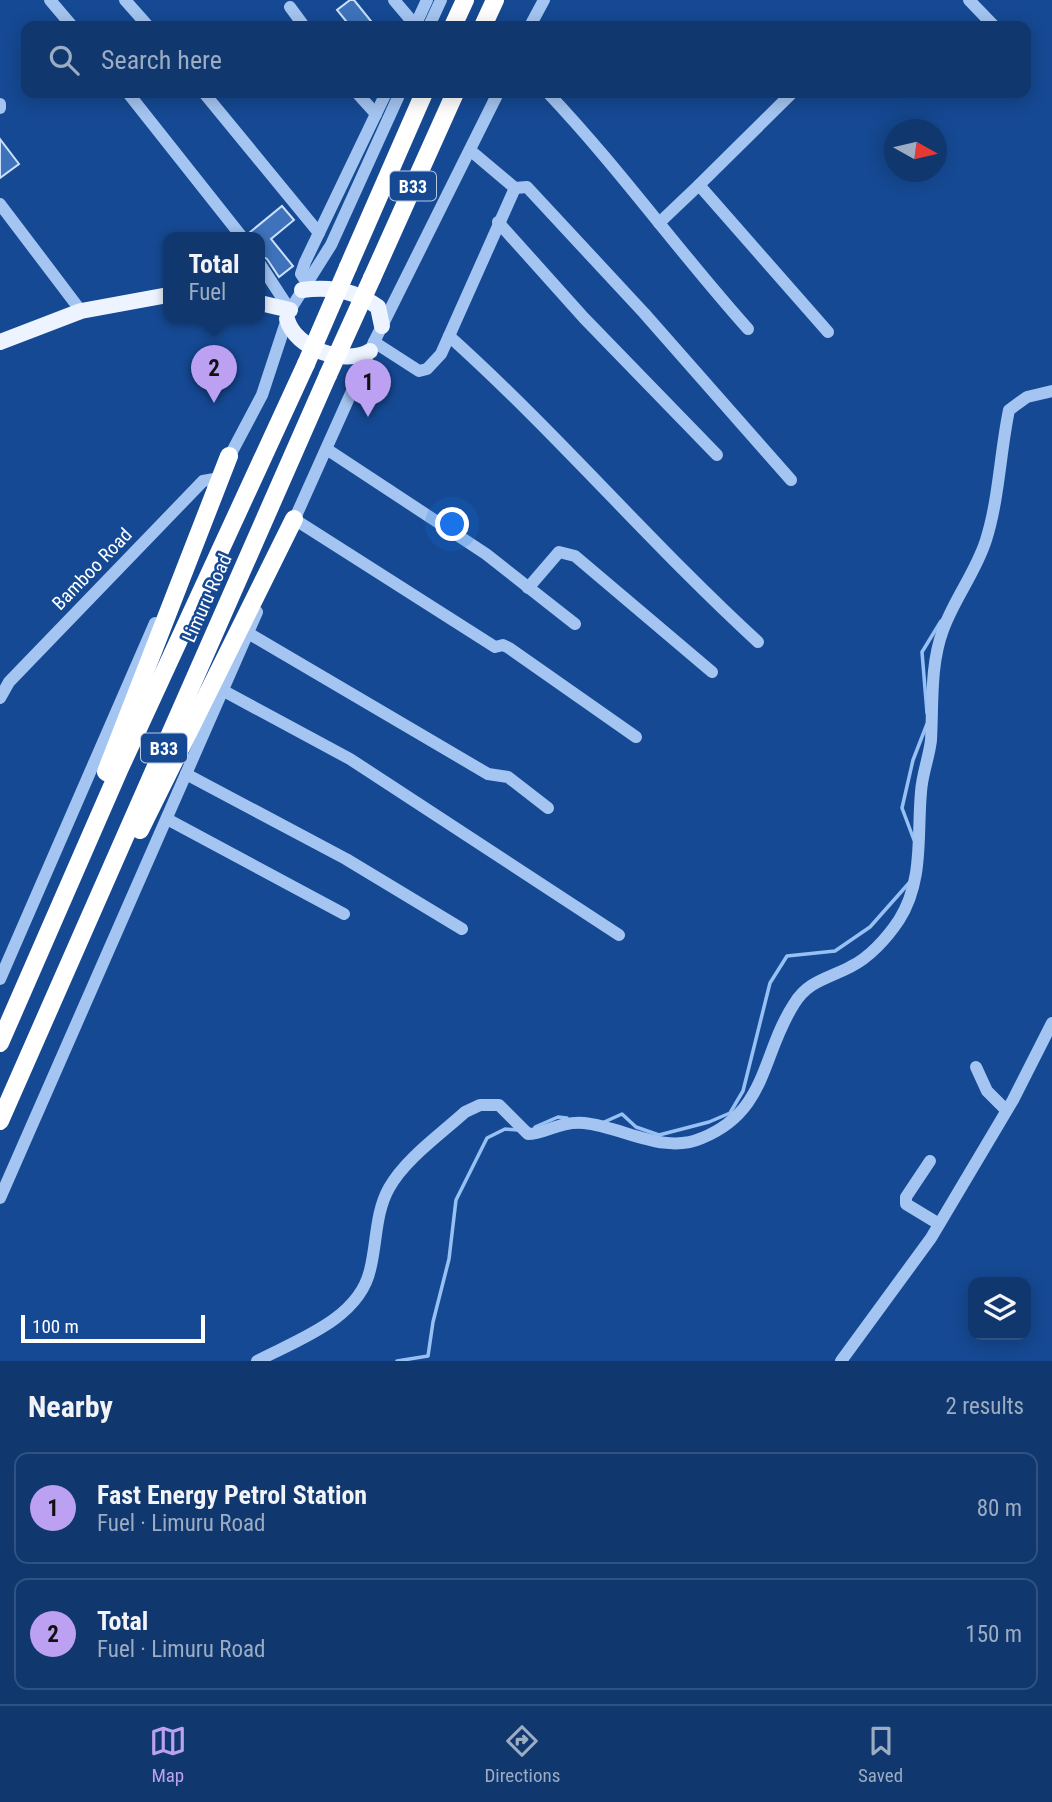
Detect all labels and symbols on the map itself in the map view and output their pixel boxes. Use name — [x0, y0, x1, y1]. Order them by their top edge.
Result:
north arrow — [884, 119, 947, 182]
road number: B33 — [390, 172, 436, 201]
pin: 2 — [191, 345, 237, 403]
pin: 1 — [345, 359, 391, 417]
your location — [435, 507, 469, 541]
street label: Bamboo Road — [47, 523, 137, 615]
street label: Limuru Road — [177, 550, 237, 646]
road number: B33 — [141, 734, 187, 762]
scale bar — [21, 1312, 205, 1344]

